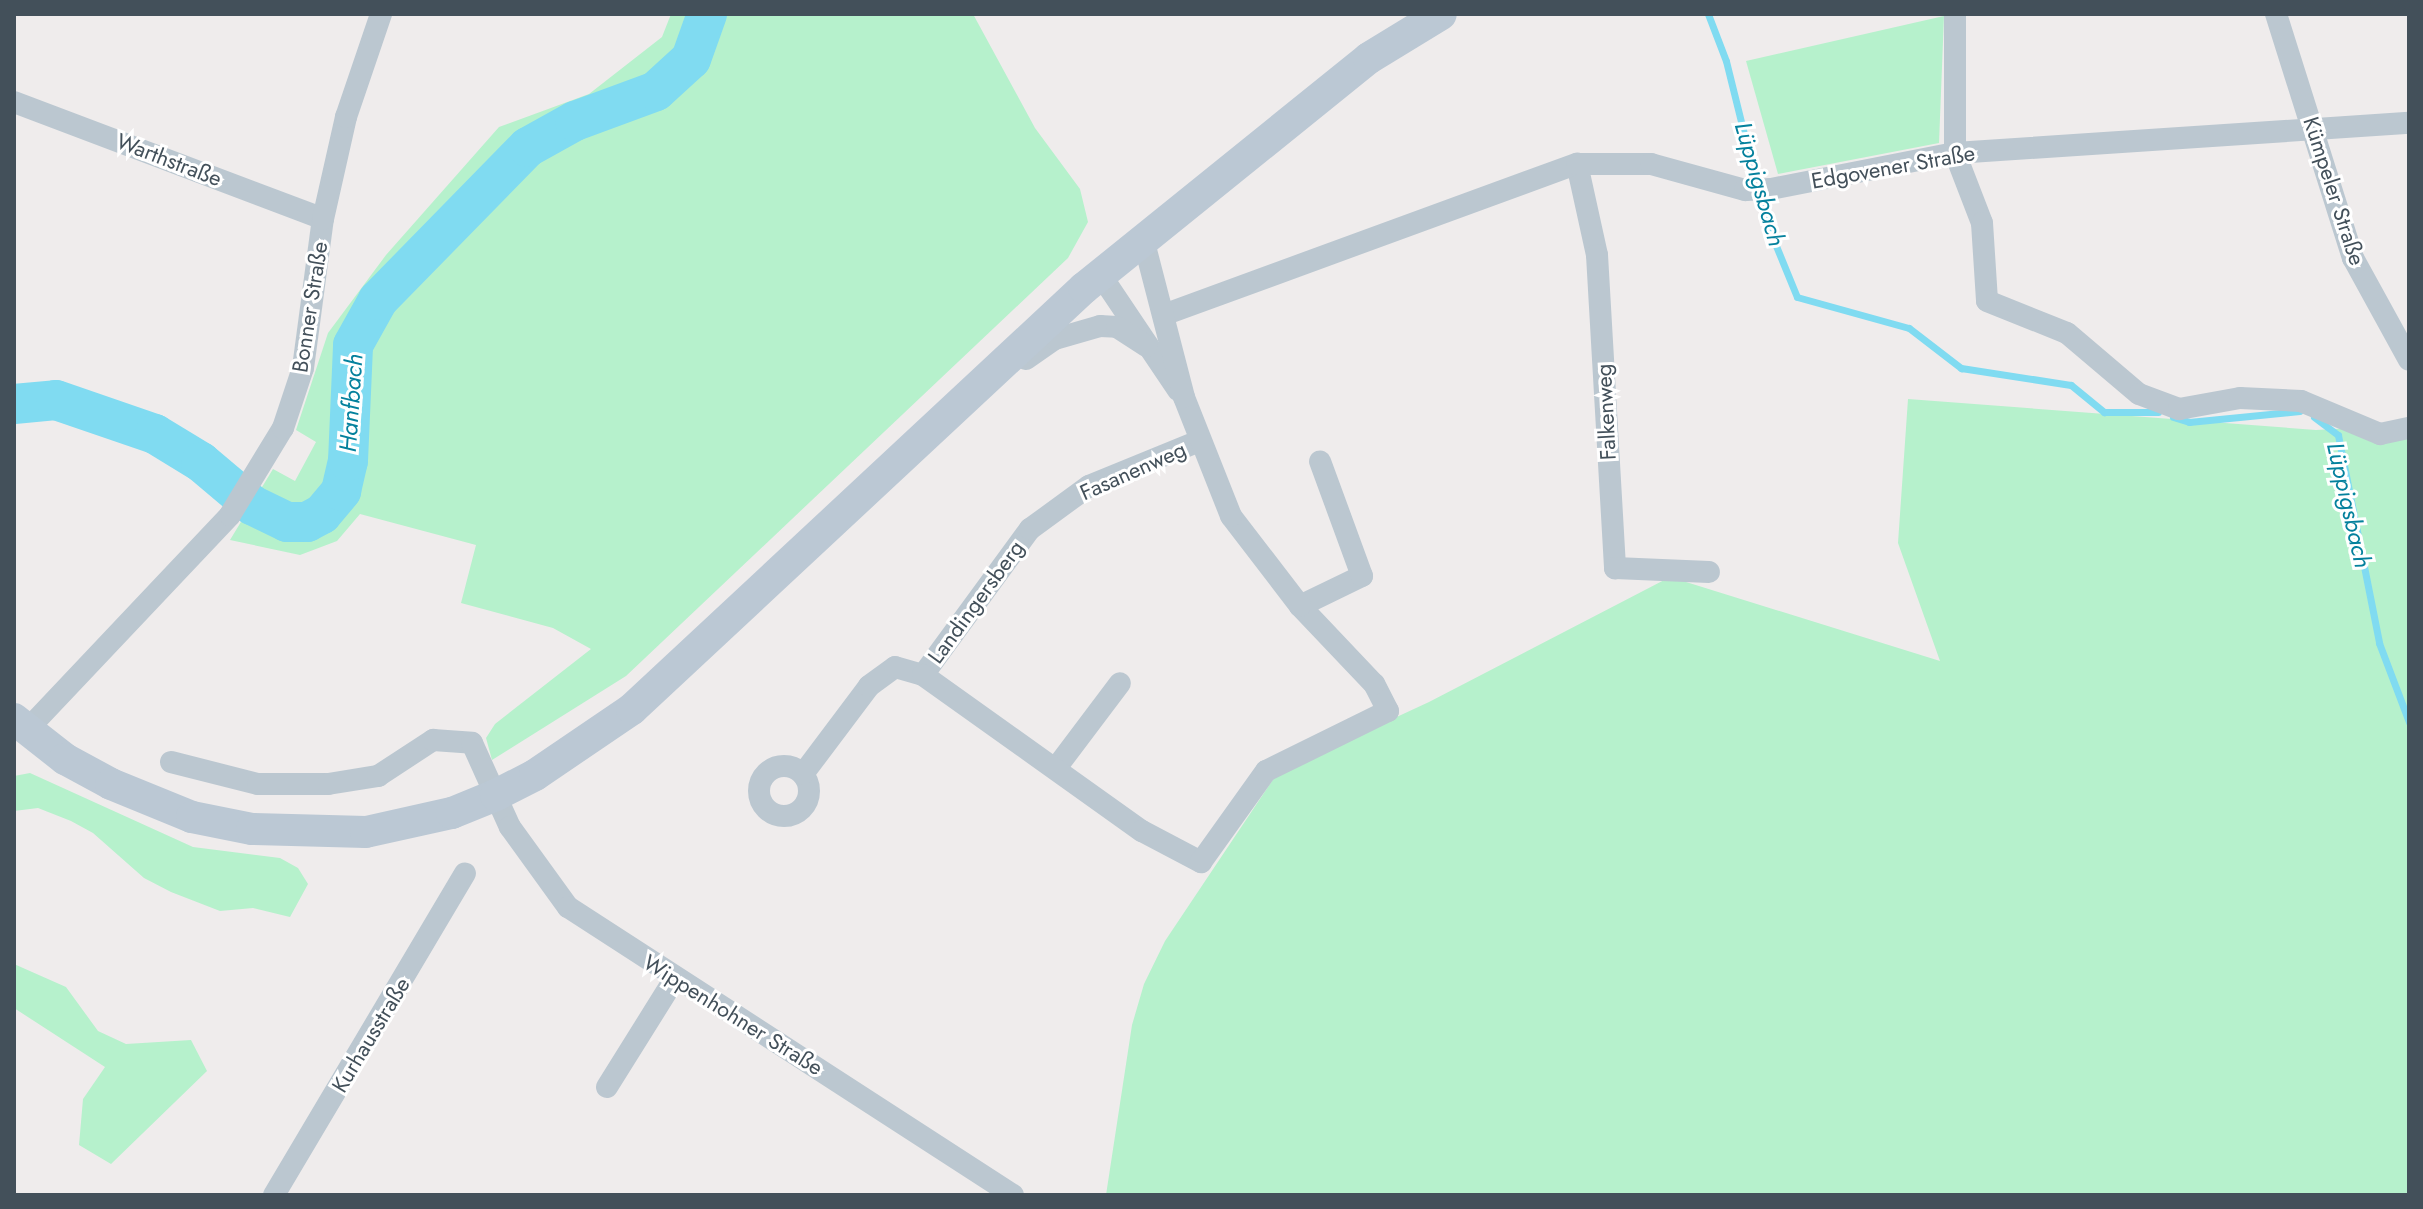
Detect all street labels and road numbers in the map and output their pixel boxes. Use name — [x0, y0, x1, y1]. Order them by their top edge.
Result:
street label: Kümpeler Straße — [2298, 113, 2370, 269]
street label: Warthstraße — [113, 128, 225, 192]
street label: Edgovener Straße — [1809, 140, 1977, 194]
street label: Bonner Straße — [287, 240, 333, 374]
street label: Falkenweg — [1590, 363, 1622, 461]
street label: Fasanenweg — [1076, 436, 1190, 506]
street label: Landingersberg — [922, 535, 1030, 669]
street label: Wippenhohner Straße — [638, 949, 828, 1081]
street label: Kurhausstraße — [326, 973, 416, 1097]

